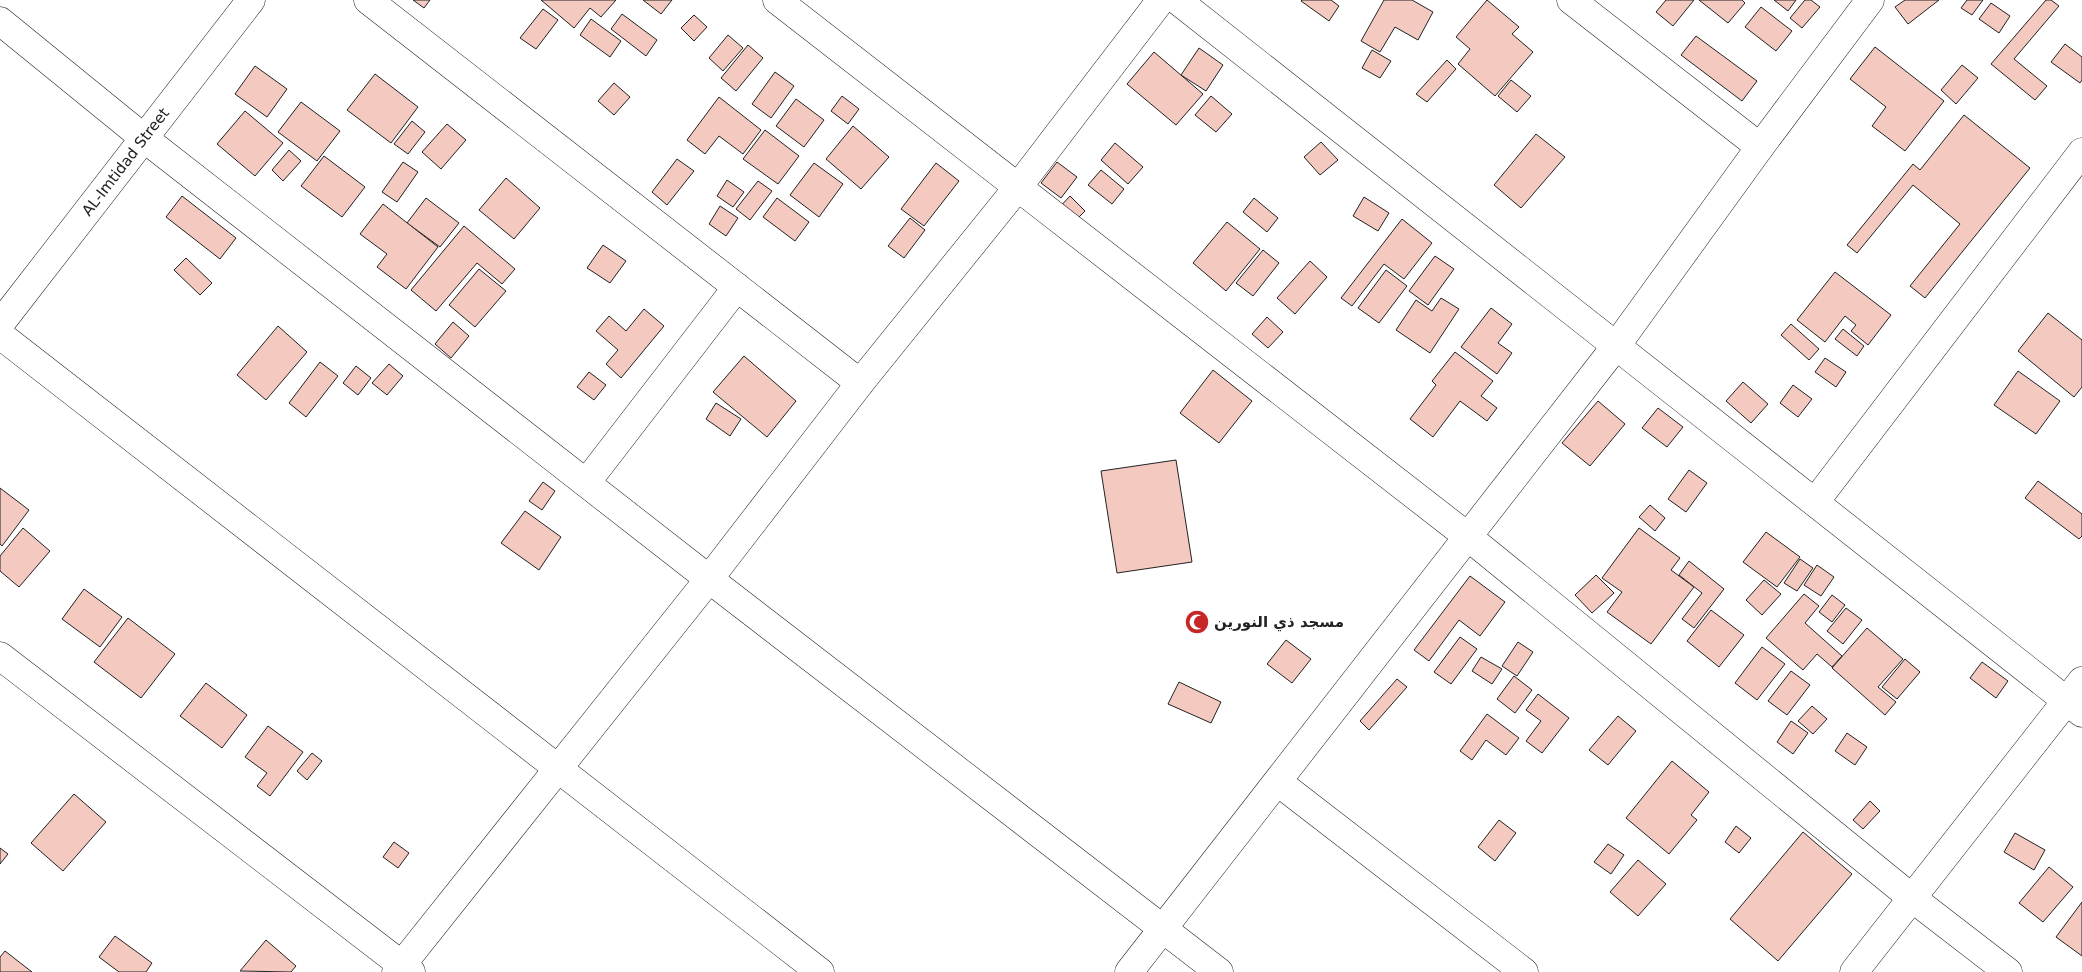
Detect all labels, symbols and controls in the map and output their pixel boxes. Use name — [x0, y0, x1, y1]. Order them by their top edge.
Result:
street label: AL-Imtidad Street — [78, 104, 173, 219]
mosque icon: مسجد ذي النورين — [1184, 609, 1210, 635]
place label: مسجد ذي النورين — [1214, 613, 1344, 632]

